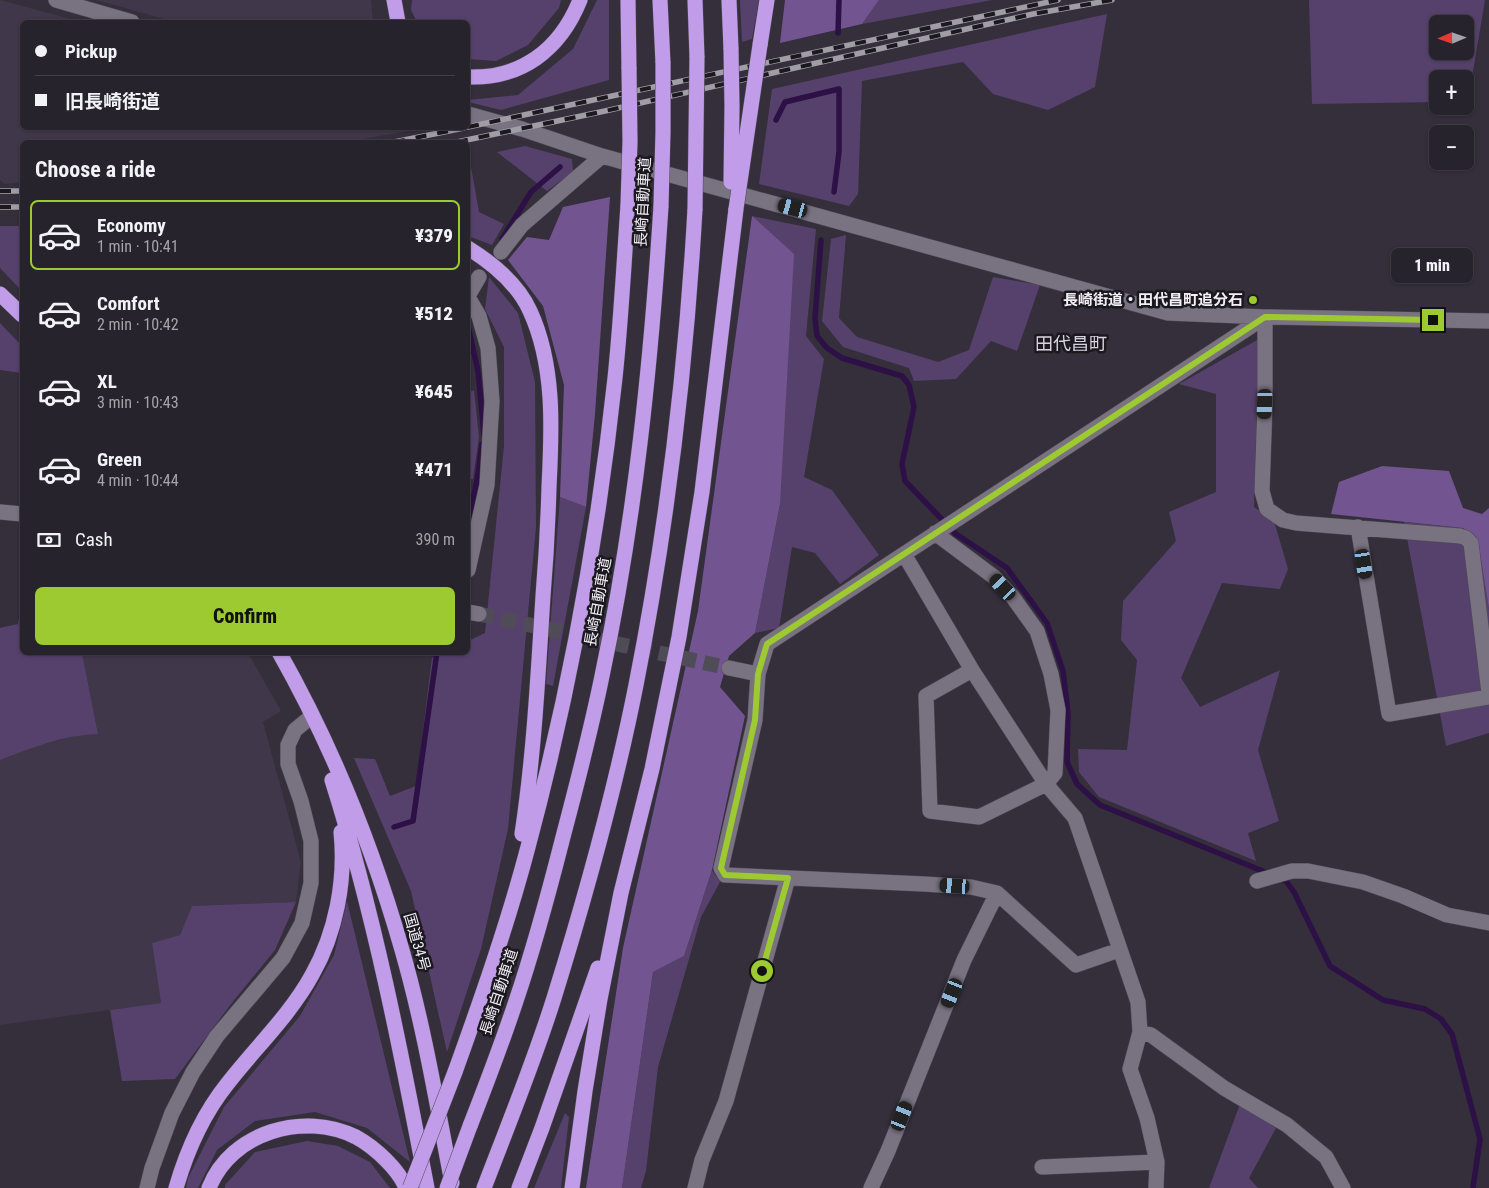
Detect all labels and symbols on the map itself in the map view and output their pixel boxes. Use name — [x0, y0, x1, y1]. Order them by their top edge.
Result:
north arrow — [1429, 15, 1474, 60]
street label: 長崎自動車道 — [632, 157, 654, 247]
car — [776, 197, 809, 219]
callout: 1 min — [1392, 248, 1474, 282]
place label: 長崎街道・田代昌町追分石 — [1063, 291, 1243, 309]
marker: 長崎街道・田代昌町追分石 — [1247, 294, 1259, 306]
route end — [1422, 309, 1444, 331]
district label: 田代昌町 — [1035, 333, 1107, 354]
car — [1256, 389, 1273, 419]
car — [1354, 548, 1373, 580]
street label: 長崎自動車道 — [581, 556, 615, 648]
car — [987, 571, 1018, 603]
car — [939, 877, 970, 895]
street label: 国道34号 — [400, 911, 434, 973]
street label: 長崎自動車道 — [477, 946, 521, 1038]
route start — [751, 960, 773, 982]
car — [939, 976, 964, 1010]
car — [889, 1099, 914, 1133]

